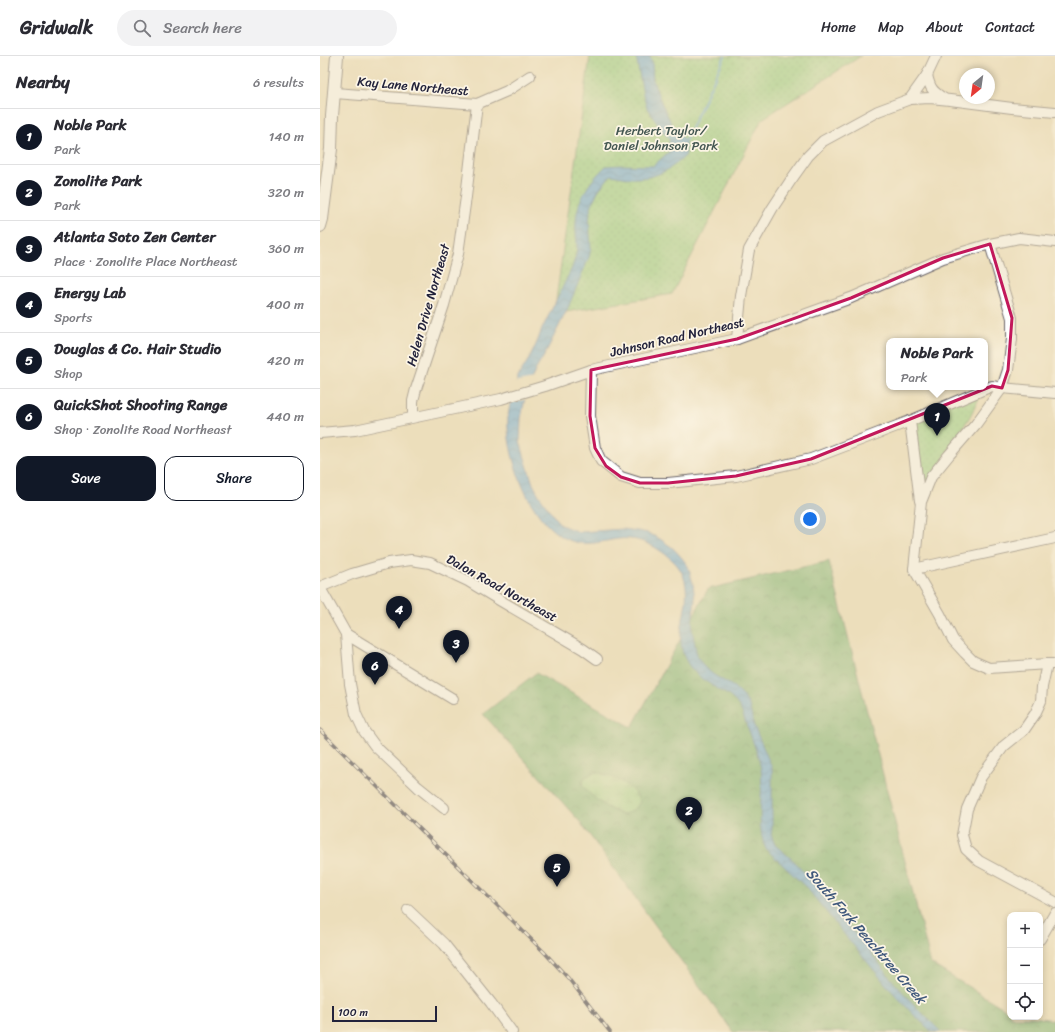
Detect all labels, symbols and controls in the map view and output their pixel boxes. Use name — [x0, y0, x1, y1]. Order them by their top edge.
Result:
search box — [117, 10, 397, 46]
text: Gridwalk — [20, 11, 93, 44]
text: Search here — [163, 15, 242, 41]
text: Home — [821, 15, 856, 40]
text: Map — [878, 15, 904, 40]
text: About — [926, 15, 963, 40]
text: Contact — [985, 15, 1035, 40]
icon: search — [131, 17, 153, 39]
text: Nearby — [16, 67, 70, 97]
north arrow — [959, 68, 995, 104]
street label: Kay Lane Northeast — [356, 70, 470, 102]
text: 6 results — [253, 71, 304, 94]
text: Noble Park — [54, 112, 127, 138]
park label: Herbert Taylor/ Daniel Johnson Park — [604, 119, 718, 157]
text: 1 — [26, 125, 32, 148]
text: 140 m — [269, 125, 304, 148]
text: Park — [54, 138, 81, 161]
text: Zonolite Park — [54, 168, 142, 194]
text: 2 — [25, 181, 33, 204]
text: 320 m — [268, 181, 304, 204]
text: Park — [54, 194, 81, 217]
text: Atlanta Soto Zen Center — [54, 224, 216, 250]
text: 3 — [25, 237, 33, 260]
text: 360 m — [268, 237, 304, 260]
street label: Helen Drive Northeast — [399, 240, 457, 369]
text: Place · Zonolite Place Northeast — [54, 250, 237, 273]
text: Energy Lab — [54, 280, 126, 306]
text: 4 — [25, 293, 33, 316]
text: 400 m — [266, 293, 304, 316]
text: Sports — [54, 306, 92, 329]
street label: Johnson Road Northeast — [607, 310, 747, 364]
text: Douglas & Co. Hair Studio — [54, 336, 221, 362]
popup — [886, 338, 988, 390]
text: Noble Park — [901, 340, 973, 366]
text: 5 — [25, 349, 33, 372]
text: 420 m — [267, 349, 304, 372]
text: Shop — [54, 362, 82, 385]
text: Park — [901, 366, 927, 389]
text: QuickShot Shooting Range — [54, 392, 227, 418]
pin: 1 — [924, 403, 950, 436]
text: 6 — [25, 405, 33, 428]
text: 440 m — [266, 405, 304, 428]
text: Shop · Zonolite Road Northeast — [54, 418, 231, 441]
button: Save — [16, 456, 156, 501]
button: Share — [164, 456, 304, 501]
your location — [800, 509, 820, 529]
street label: Dalon Road Northeast — [442, 548, 562, 628]
pin: 4 — [386, 596, 412, 629]
pin: 3 — [443, 630, 469, 663]
pin: 6 — [362, 652, 388, 685]
pin: 2 — [676, 797, 702, 830]
pin: 5 — [544, 854, 570, 887]
water label: South Fork Peachtree Creek — [800, 862, 933, 1011]
map controls — [1007, 912, 1043, 1020]
button: + — [1007, 912, 1043, 948]
button: − — [1007, 948, 1043, 984]
button: locate — [1007, 984, 1043, 1020]
text: 100 m — [338, 1003, 368, 1022]
scale bar — [332, 1004, 437, 1023]

